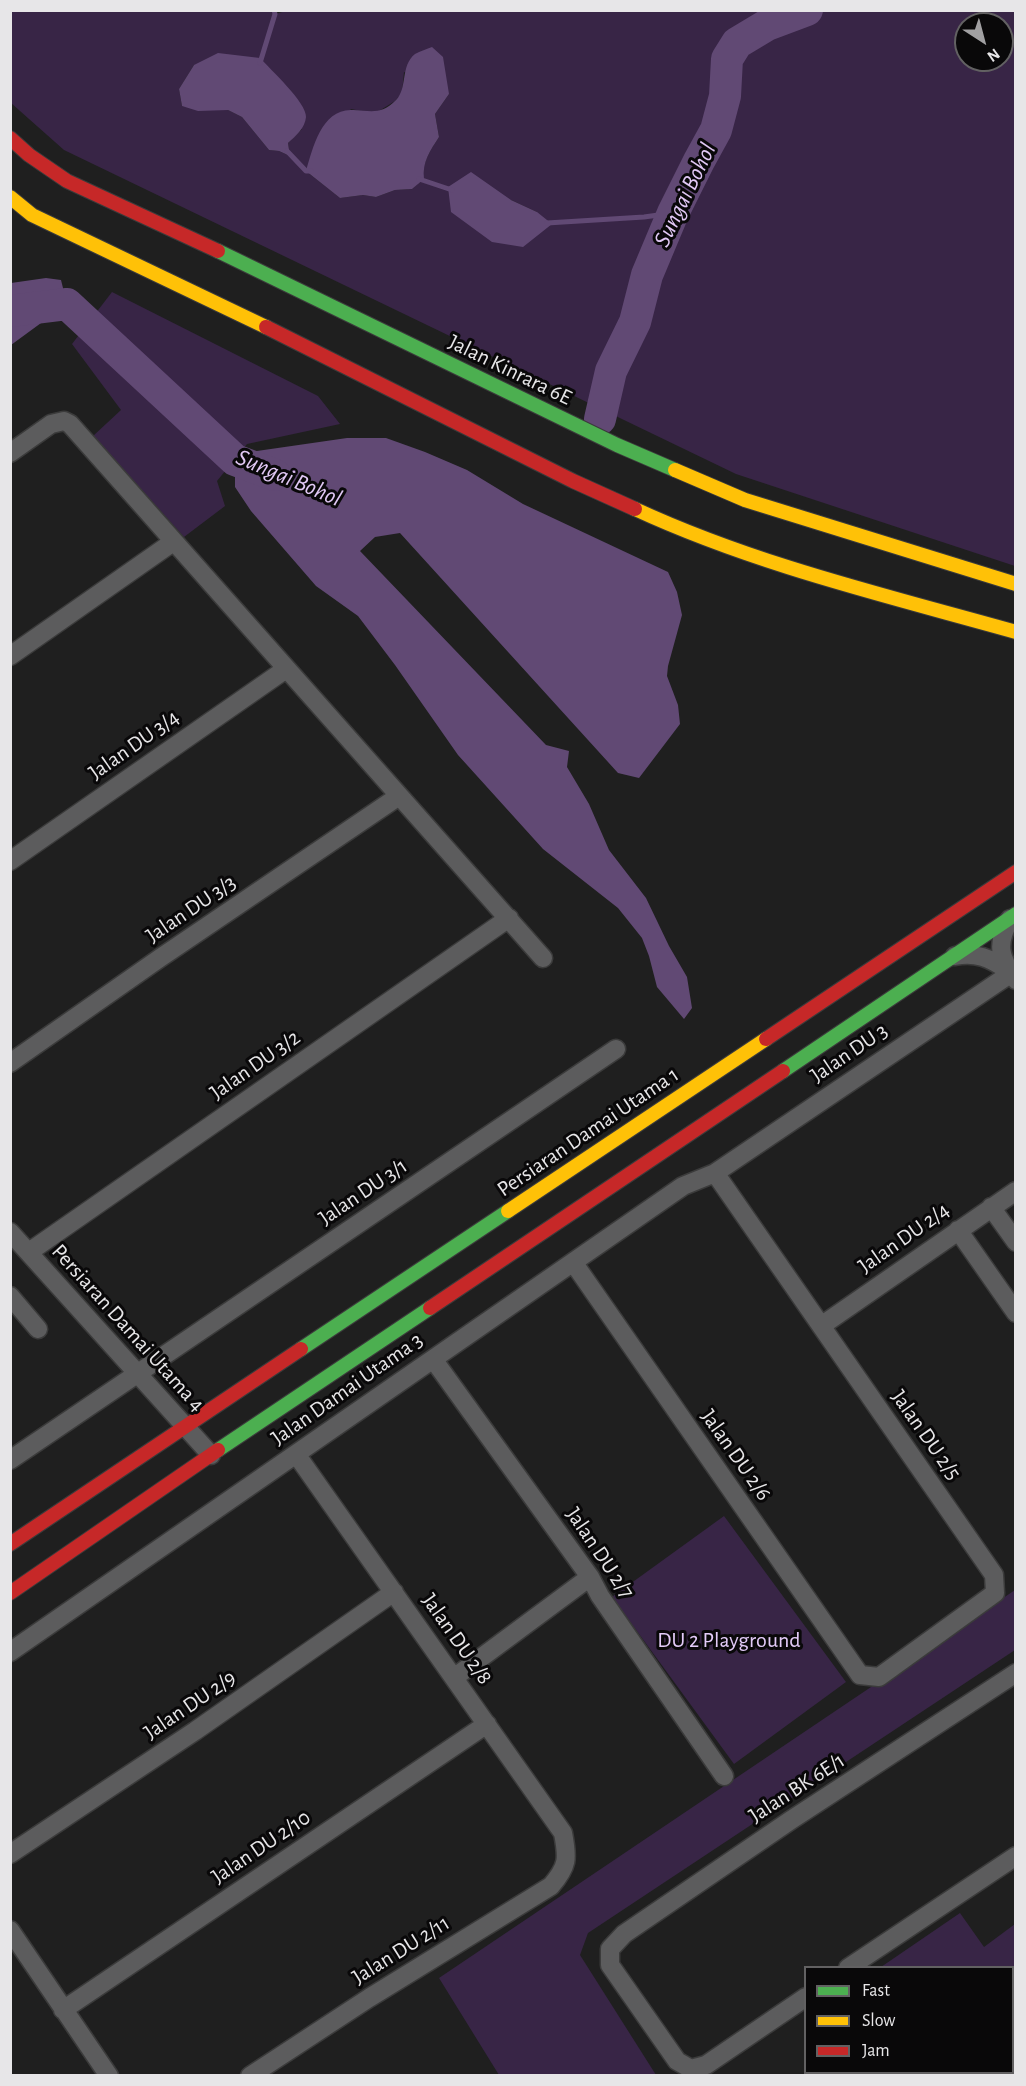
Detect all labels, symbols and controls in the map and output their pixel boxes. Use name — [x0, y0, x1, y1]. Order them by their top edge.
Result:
north arrow — [954, 12, 1014, 72]
text: N — [984, 45, 1003, 65]
water label: Sungai Bohol — [647, 138, 723, 252]
street label: Jalan Kinrara 6E — [444, 329, 576, 411]
water label: Sungai Bohol — [232, 443, 346, 513]
street label: Jalan DU 3/4 — [84, 704, 184, 786]
street label: Jalan DU 3/3 — [141, 869, 241, 949]
street label: Jalan DU 3 — [805, 1018, 893, 1088]
street label: Jalan DU 3/2 — [205, 1024, 305, 1106]
street label: Persiaran Damai Utama 1 — [492, 1061, 684, 1203]
street label: Jalan DU 3/1 — [314, 1153, 412, 1231]
street label: Jalan DU 2/4 — [853, 1197, 955, 1279]
street label: Persiaran Damai Utama 4 — [46, 1239, 210, 1417]
street label: Jalan Damai Utama 3 — [266, 1327, 428, 1451]
street label: Jalan DU 2/5 — [885, 1385, 967, 1485]
street label: Jalan DU 2/6 — [695, 1404, 777, 1506]
street label: Jalan DU 2/7 — [560, 1503, 640, 1603]
street label: Jalan DU 2/8 — [416, 1588, 498, 1690]
park label: DU 2 Playground — [657, 1627, 801, 1653]
street label: Jalan DU 2/9 — [139, 1665, 241, 1745]
street label: Jalan BK 6E/1 — [744, 1747, 850, 1829]
street label: Jalan DU 2/10 — [206, 1804, 316, 1890]
street label: Jalan DU 2/11 — [347, 1910, 455, 1990]
legend — [804, 1966, 1014, 2074]
text: Fast — [862, 1982, 890, 2000]
text: Slow — [862, 2012, 895, 2030]
text: Jam — [862, 2042, 890, 2060]

